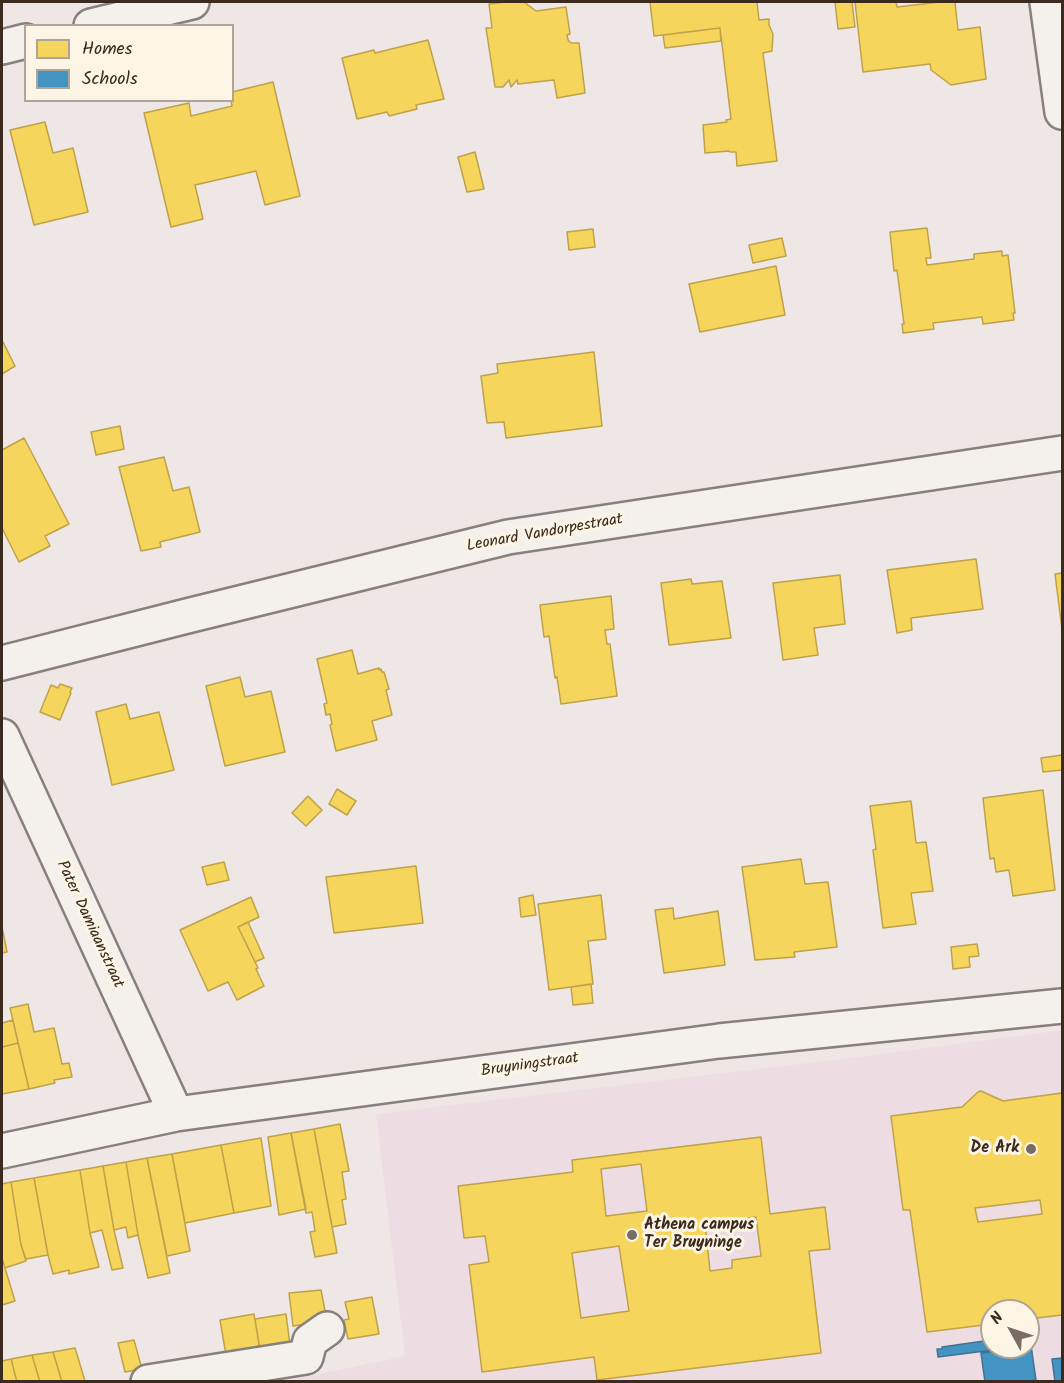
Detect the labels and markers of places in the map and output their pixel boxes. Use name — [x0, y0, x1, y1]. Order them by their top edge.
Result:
place label: De Ark — [971, 1139, 1019, 1159]
marker: De Ark — [1024, 1142, 1038, 1156]
place label: Athena campus Ter Bruyninge — [644, 1216, 754, 1254]
marker: Athena campus Ter Bruyninge — [625, 1228, 639, 1242]

